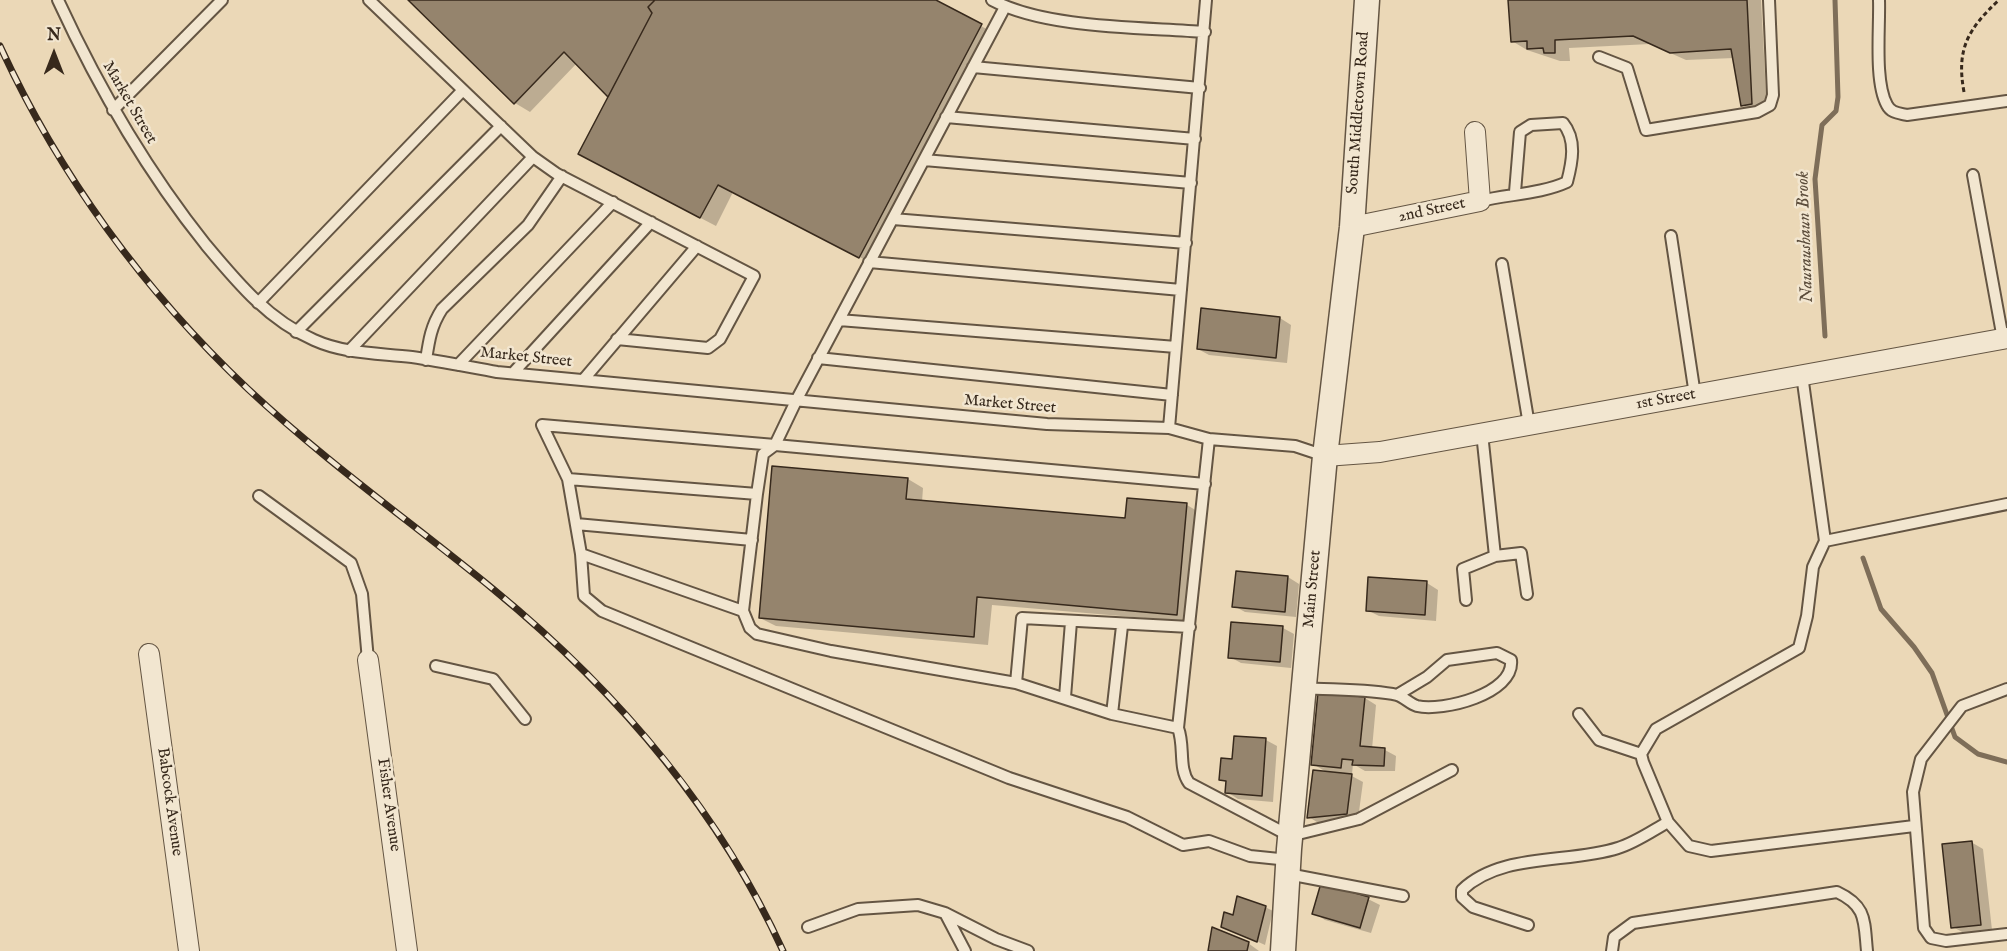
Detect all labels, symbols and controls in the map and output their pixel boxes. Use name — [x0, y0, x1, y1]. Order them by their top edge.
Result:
north arrow — [24, 24, 84, 84]
text: N — [47, 26, 61, 46]
street label: South Middletown Road — [1344, 31, 1374, 195]
street label: Market Street — [98, 58, 160, 148]
water label: Nauraushaun Brook — [1793, 171, 1819, 303]
street label: 2nd Street — [1397, 195, 1467, 227]
street label: Market Street — [479, 344, 573, 372]
street label: 1st Street — [1635, 385, 1697, 415]
street label: Market Street — [963, 391, 1057, 419]
street label: Main Street — [1300, 549, 1326, 629]
street label: Babcock Avenue — [152, 747, 186, 857]
street label: Fisher Avenue — [372, 757, 404, 853]

